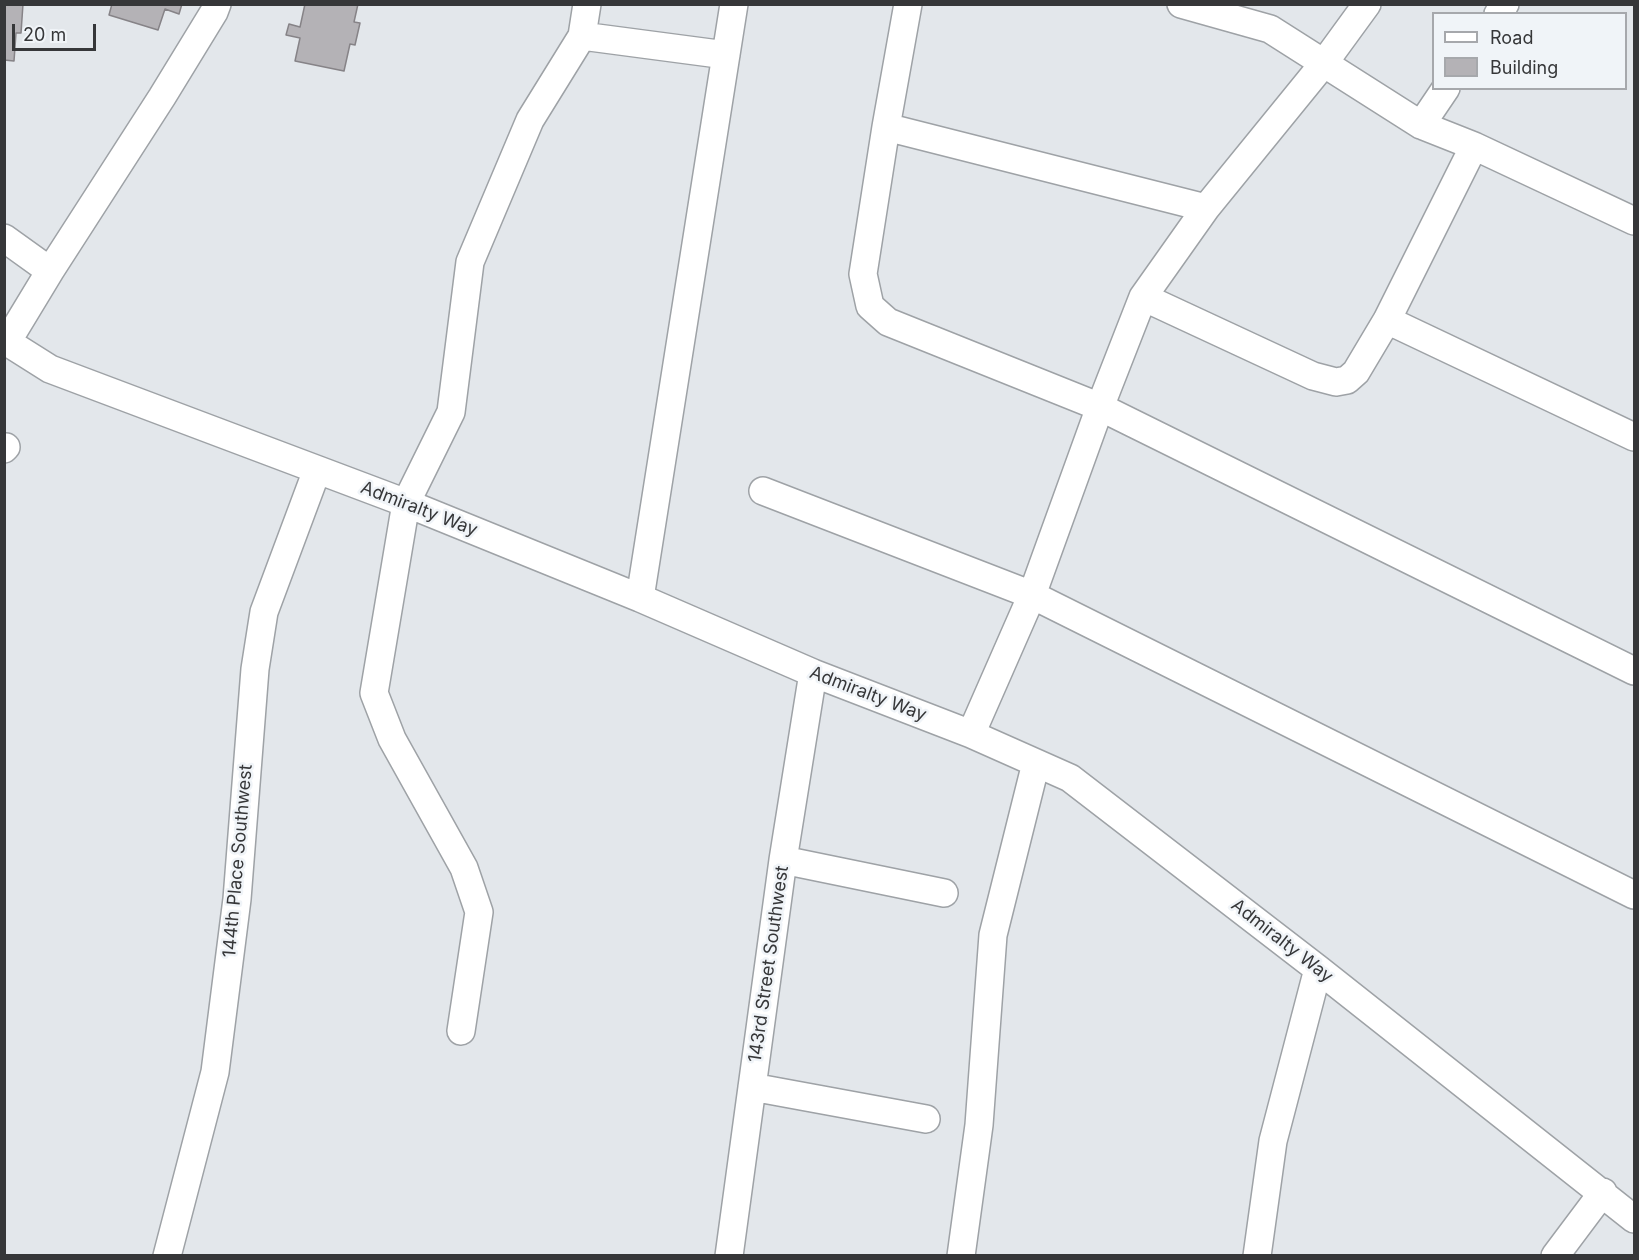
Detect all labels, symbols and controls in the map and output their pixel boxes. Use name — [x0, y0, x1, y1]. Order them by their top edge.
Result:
scale bar — [15, 12, 99, 50]
legend — [1432, 12, 1627, 90]
text: 20 m — [23, 24, 66, 45]
text: Road — [1490, 27, 1533, 48]
text: Building — [1490, 57, 1558, 78]
street label: Admiralty Way — [358, 477, 480, 541]
street label: Admiralty Way — [807, 662, 929, 726]
street label: 144th Place Southwest — [219, 764, 257, 958]
street label: 143rd Street Southwest — [745, 864, 793, 1064]
street label: Admiralty Way — [1227, 895, 1337, 987]

